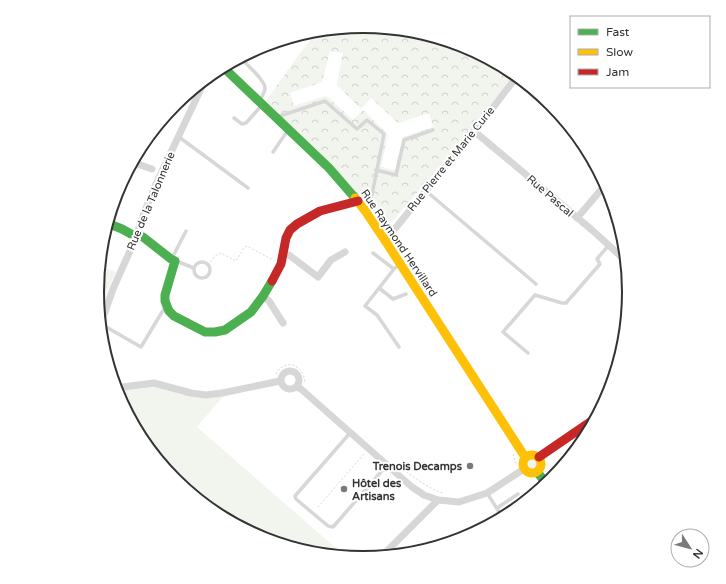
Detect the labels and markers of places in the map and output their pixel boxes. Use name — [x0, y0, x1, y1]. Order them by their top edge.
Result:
place label: Trenois Decamps — [372, 460, 463, 474]
marker: Trenois Decamps — [465, 461, 475, 471]
place label: Hôtel des Artisans — [352, 477, 402, 503]
marker: Hôtel des Artisans — [339, 484, 349, 494]

